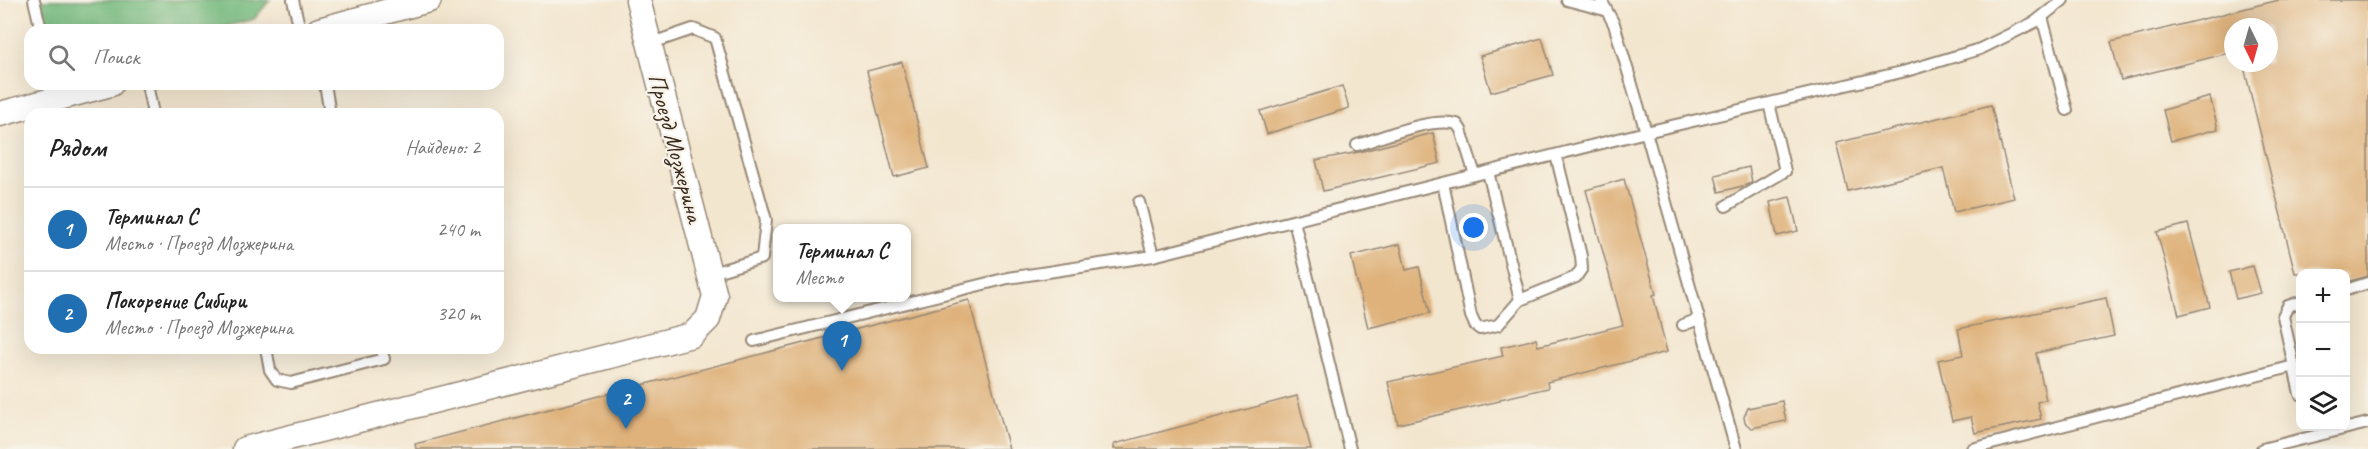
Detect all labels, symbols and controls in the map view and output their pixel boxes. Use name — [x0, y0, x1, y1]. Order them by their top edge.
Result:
north arrow — [2224, 18, 2278, 72]
search box — [24, 24, 504, 90]
icon: search — [45, 41, 78, 74]
text: Поиск — [93, 43, 139, 71]
street label: Проезд Мозжерина — [641, 70, 711, 228]
text: Рядом — [48, 131, 106, 164]
text: Найдено: 2 — [405, 135, 480, 160]
text: Терминал С — [105, 203, 198, 231]
your location — [1459, 213, 1488, 242]
text: 1 — [63, 217, 72, 242]
text: 240 m — [437, 217, 480, 242]
popup — [773, 224, 911, 302]
text: Место · Проезд Мозжерина — [105, 231, 293, 256]
text: Терминал С — [796, 237, 888, 265]
text: Место — [796, 265, 843, 290]
map controls — [2296, 269, 2350, 431]
button: + — [2296, 269, 2350, 323]
text: Покорение Сибири — [105, 287, 247, 315]
text: 2 — [63, 301, 72, 326]
text: 320 m — [437, 301, 480, 326]
text: Место · Проезд Мозжерина — [105, 315, 293, 340]
pin: 1 — [822, 322, 862, 371]
button: − — [2296, 323, 2350, 377]
button: layers — [2296, 377, 2350, 431]
pin: 2 — [606, 380, 646, 429]

